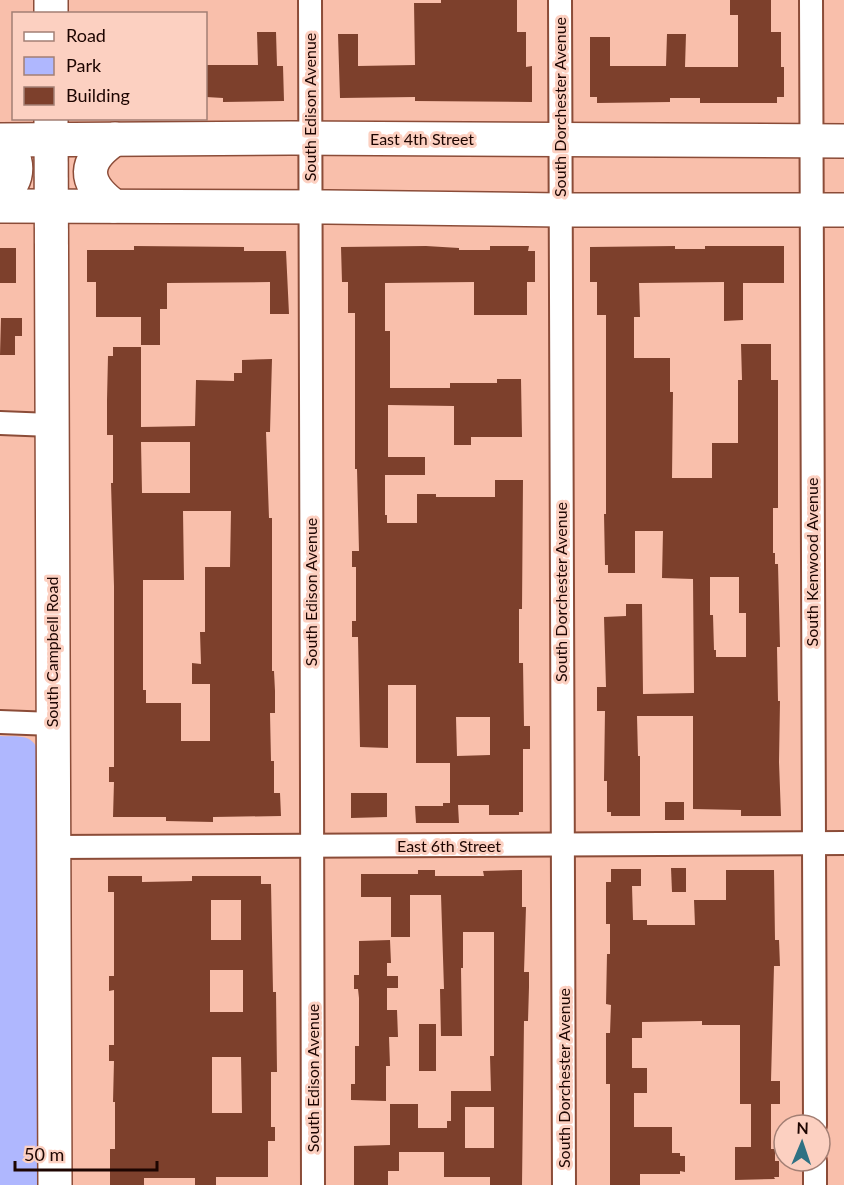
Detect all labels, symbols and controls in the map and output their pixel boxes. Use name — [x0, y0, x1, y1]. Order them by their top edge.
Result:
legend — [12, 12, 207, 120]
street label: South Dorchester Avenue — [550, 17, 569, 197]
text: Road — [66, 24, 106, 46]
street label: South Edison Avenue — [300, 33, 319, 181]
text: Park — [66, 54, 102, 76]
text: Building — [66, 84, 130, 106]
street label: East 4th Street — [370, 129, 474, 148]
street label: South Kenwood Avenue — [802, 478, 821, 646]
street label: South Dorchester Avenue — [551, 502, 570, 682]
street label: South Edison Avenue — [301, 518, 320, 666]
street label: South Campbell Road — [42, 577, 61, 727]
street label: East 6th Street — [397, 836, 501, 855]
street label: South Dorchester Avenue — [554, 988, 573, 1168]
street label: South Edison Avenue — [303, 1004, 322, 1152]
north arrow — [772, 1113, 832, 1173]
text: N — [796, 1118, 809, 1137]
scale bar — [15, 1134, 158, 1172]
text: 50 m — [24, 1143, 64, 1165]

